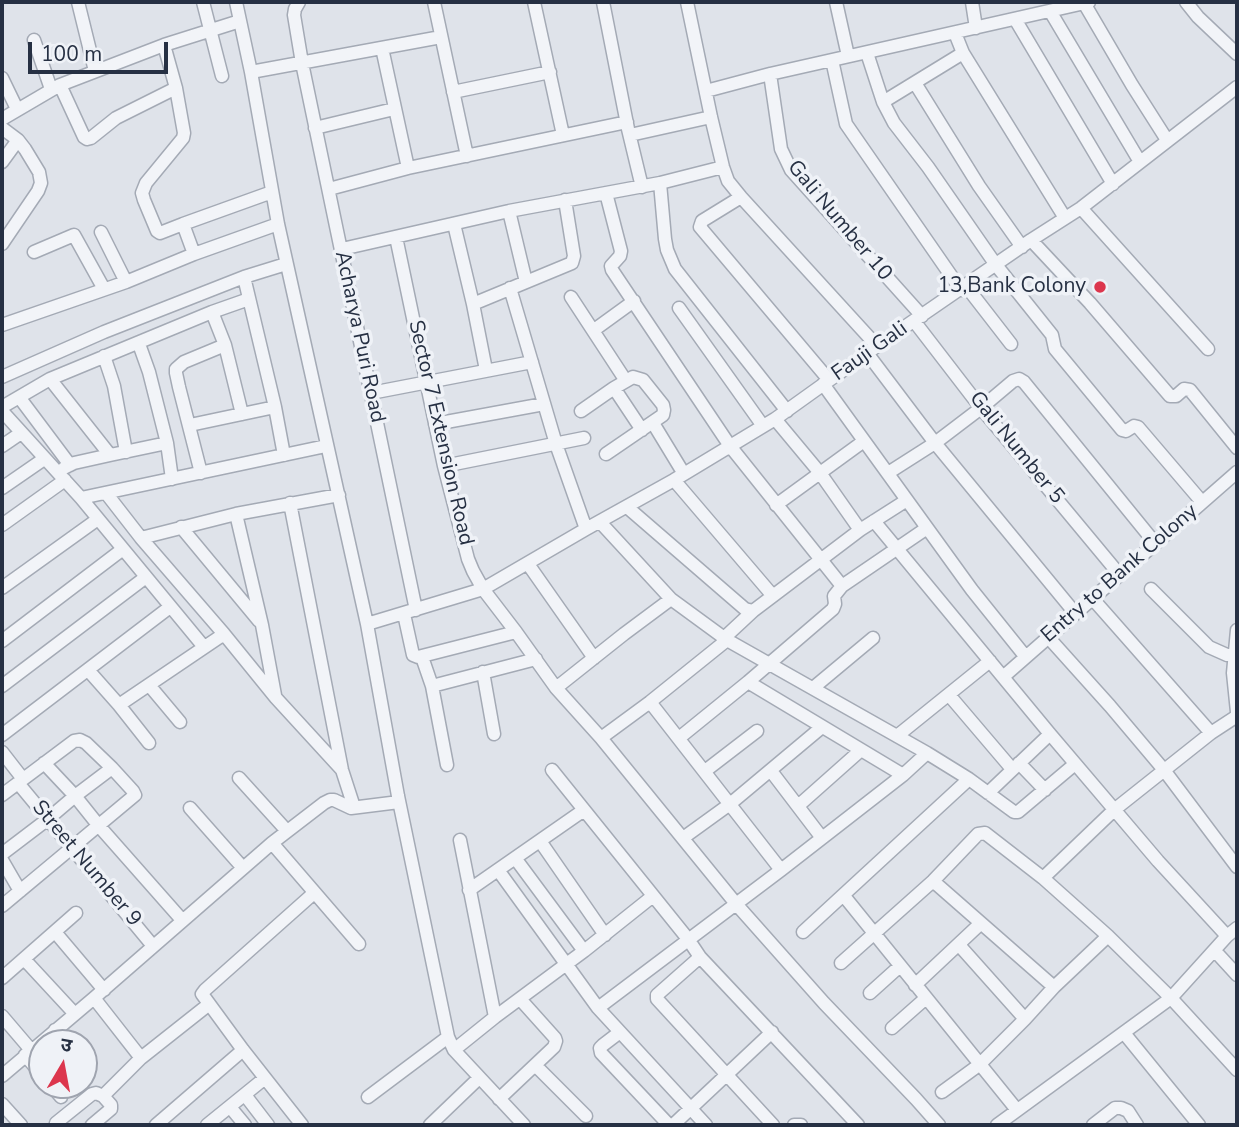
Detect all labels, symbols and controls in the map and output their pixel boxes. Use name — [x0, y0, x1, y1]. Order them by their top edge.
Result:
scale bar — [32, 28, 172, 72]
text: 100 m — [41, 40, 102, 68]
street label: Gali Number 10 — [781, 156, 897, 286]
street label: Acharya Puri Road — [329, 249, 389, 425]
place label: 13,Bank Colony — [937, 274, 1086, 300]
marker: 13,Bank Colony — [1092, 279, 1108, 295]
street label: Fauji Gali — [827, 317, 913, 387]
street label: Sector 7 Extension Road — [402, 318, 478, 548]
street label: Gali Number 5 — [963, 387, 1069, 509]
street label: Entry to Bank Colony — [1037, 499, 1203, 649]
street label: Street Number 9 — [26, 796, 146, 932]
north arrow — [28, 1029, 98, 1099]
text: उ — [59, 1032, 74, 1059]

